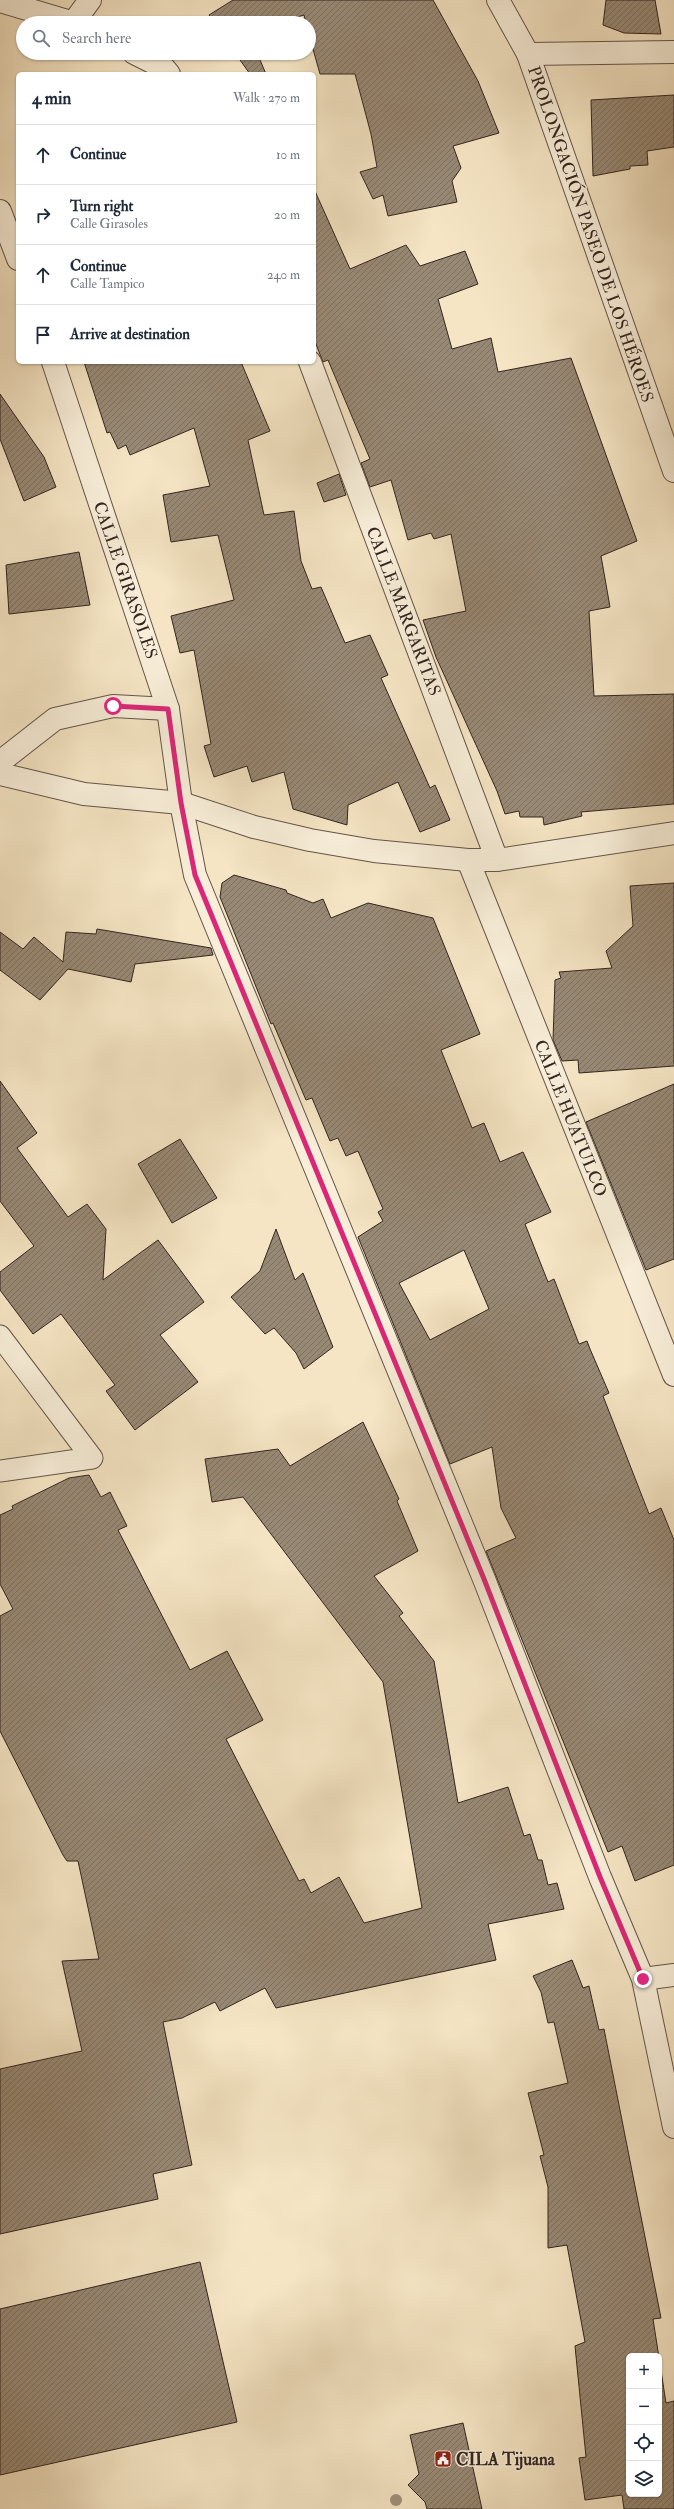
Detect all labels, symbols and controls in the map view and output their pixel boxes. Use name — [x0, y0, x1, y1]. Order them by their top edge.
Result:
search box — [16, 16, 316, 60]
icon: search — [30, 27, 52, 49]
text: Search here — [62, 29, 131, 48]
street label: PROLONGACIÓN PASEO DE LOS HÉROES — [523, 63, 659, 405]
text: 4 min — [32, 88, 71, 109]
text: Walk · 270 m — [233, 90, 300, 106]
icon: ahead — [32, 144, 54, 166]
text: Continue — [70, 145, 126, 164]
text: 10 m — [276, 147, 300, 163]
text: Turn right — [70, 197, 133, 216]
icon: right — [32, 204, 54, 226]
text: 20 m — [274, 207, 300, 223]
text: Calle Girasoles — [70, 216, 148, 232]
text: Continue — [70, 257, 126, 276]
icon: ahead — [32, 264, 54, 286]
text: 240 m — [267, 267, 300, 283]
text: Calle Tampico — [70, 276, 145, 292]
icon: arrive — [32, 324, 54, 346]
text: Arrive at destination — [70, 325, 190, 344]
street label: CALLE GIRASOLES — [89, 499, 162, 662]
street label: CALLE MARGARITAS — [362, 524, 445, 699]
route start — [104, 697, 122, 715]
street label: CALLE HUATULCO — [529, 1037, 612, 1200]
route end — [634, 1970, 652, 1988]
map controls — [626, 2353, 662, 2497]
button: + — [626, 2353, 662, 2389]
button: − — [626, 2389, 662, 2425]
button: locate — [626, 2425, 662, 2461]
public building icon: CILA Tijuana — [433, 2449, 453, 2469]
place label: CILA Tijuana — [456, 2449, 556, 2471]
button: layers — [626, 2461, 662, 2497]

